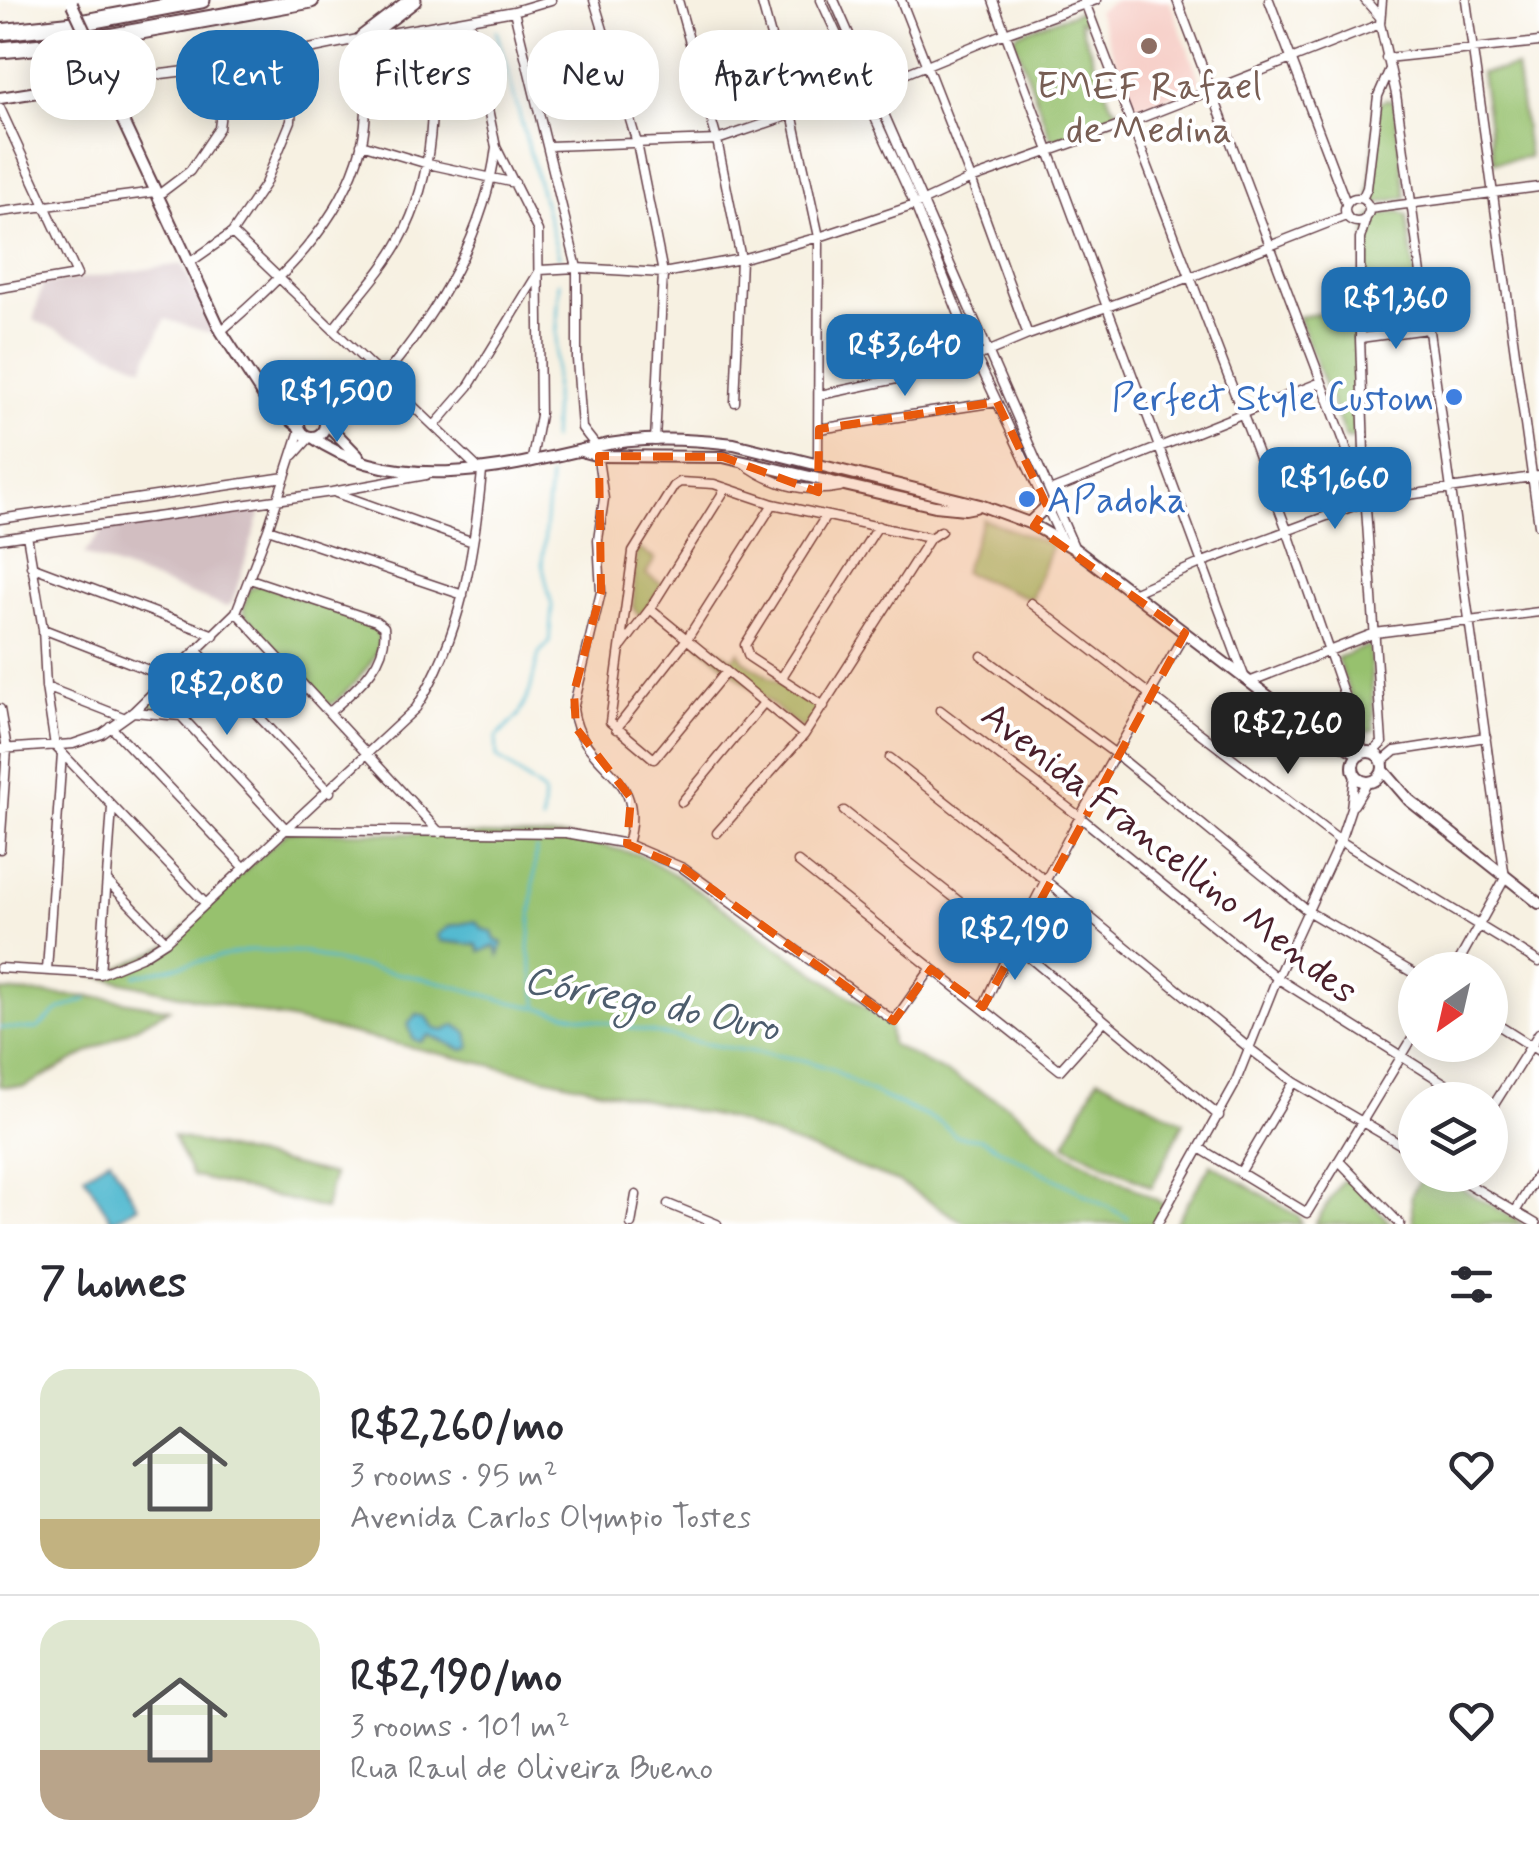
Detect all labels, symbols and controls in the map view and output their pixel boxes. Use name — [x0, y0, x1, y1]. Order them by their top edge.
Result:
chip: Buy — [30, 30, 156, 120]
chip: Rent — [176, 30, 319, 120]
chip: Filters — [339, 30, 507, 120]
chip: New — [527, 30, 659, 120]
chip: Apartment — [679, 30, 908, 120]
marker: EMEF Rafael de Medina — [1138, 35, 1160, 57]
place label: EMEF Rafael de Medina — [1036, 63, 1262, 156]
pin: R$1,360 — [1304, 267, 1488, 352]
text: R$1,360 — [1343, 278, 1449, 320]
pin: R$3,640 — [813, 314, 997, 399]
text: R$3,640 — [848, 325, 962, 367]
pin: R$1,500 — [245, 360, 429, 445]
text: R$1,500 — [281, 371, 393, 413]
place label: Perfect Style Custom — [1112, 375, 1434, 424]
marker: Perfect Style Custom — [1443, 386, 1465, 408]
pin: R$1,660 — [1243, 447, 1427, 532]
text: R$1,660 — [1280, 458, 1390, 500]
place label: APadoka — [1047, 477, 1186, 526]
marker: APadoka — [1016, 488, 1038, 510]
pin: R$2,080 — [135, 653, 319, 738]
text: R$2,080 — [170, 664, 284, 706]
street label: Avenida Francellino Mendes — [970, 692, 1367, 1016]
pin: R$2,260 — [1196, 692, 1380, 777]
text: R$2,260 — [1233, 703, 1343, 745]
pin: R$2,190 — [923, 898, 1107, 983]
text: R$2,190 — [961, 909, 1069, 951]
north arrow — [1398, 952, 1508, 1062]
map controls — [1398, 952, 1508, 1192]
water label: Córrego do Ouro — [519, 955, 784, 1059]
button: layers — [1398, 1082, 1508, 1192]
text: 7 homes — [40, 1257, 187, 1312]
icon: filters — [1444, 1257, 1499, 1312]
text: R$2,260/mo — [350, 1400, 564, 1455]
icon: home — [120, 1409, 240, 1529]
icon: heart — [1444, 1442, 1499, 1497]
text: 3 rooms · 95 m² — [350, 1455, 558, 1497]
text: Avenida Carlos Olympio Tostes — [350, 1497, 751, 1539]
text: R$2,190/mo — [350, 1651, 562, 1706]
icon: home — [120, 1660, 240, 1780]
icon: heart — [1444, 1693, 1499, 1748]
text: 3 rooms · 101 m² — [350, 1706, 570, 1748]
text: Rua Raul de Oliveira Bueno — [350, 1748, 713, 1790]

